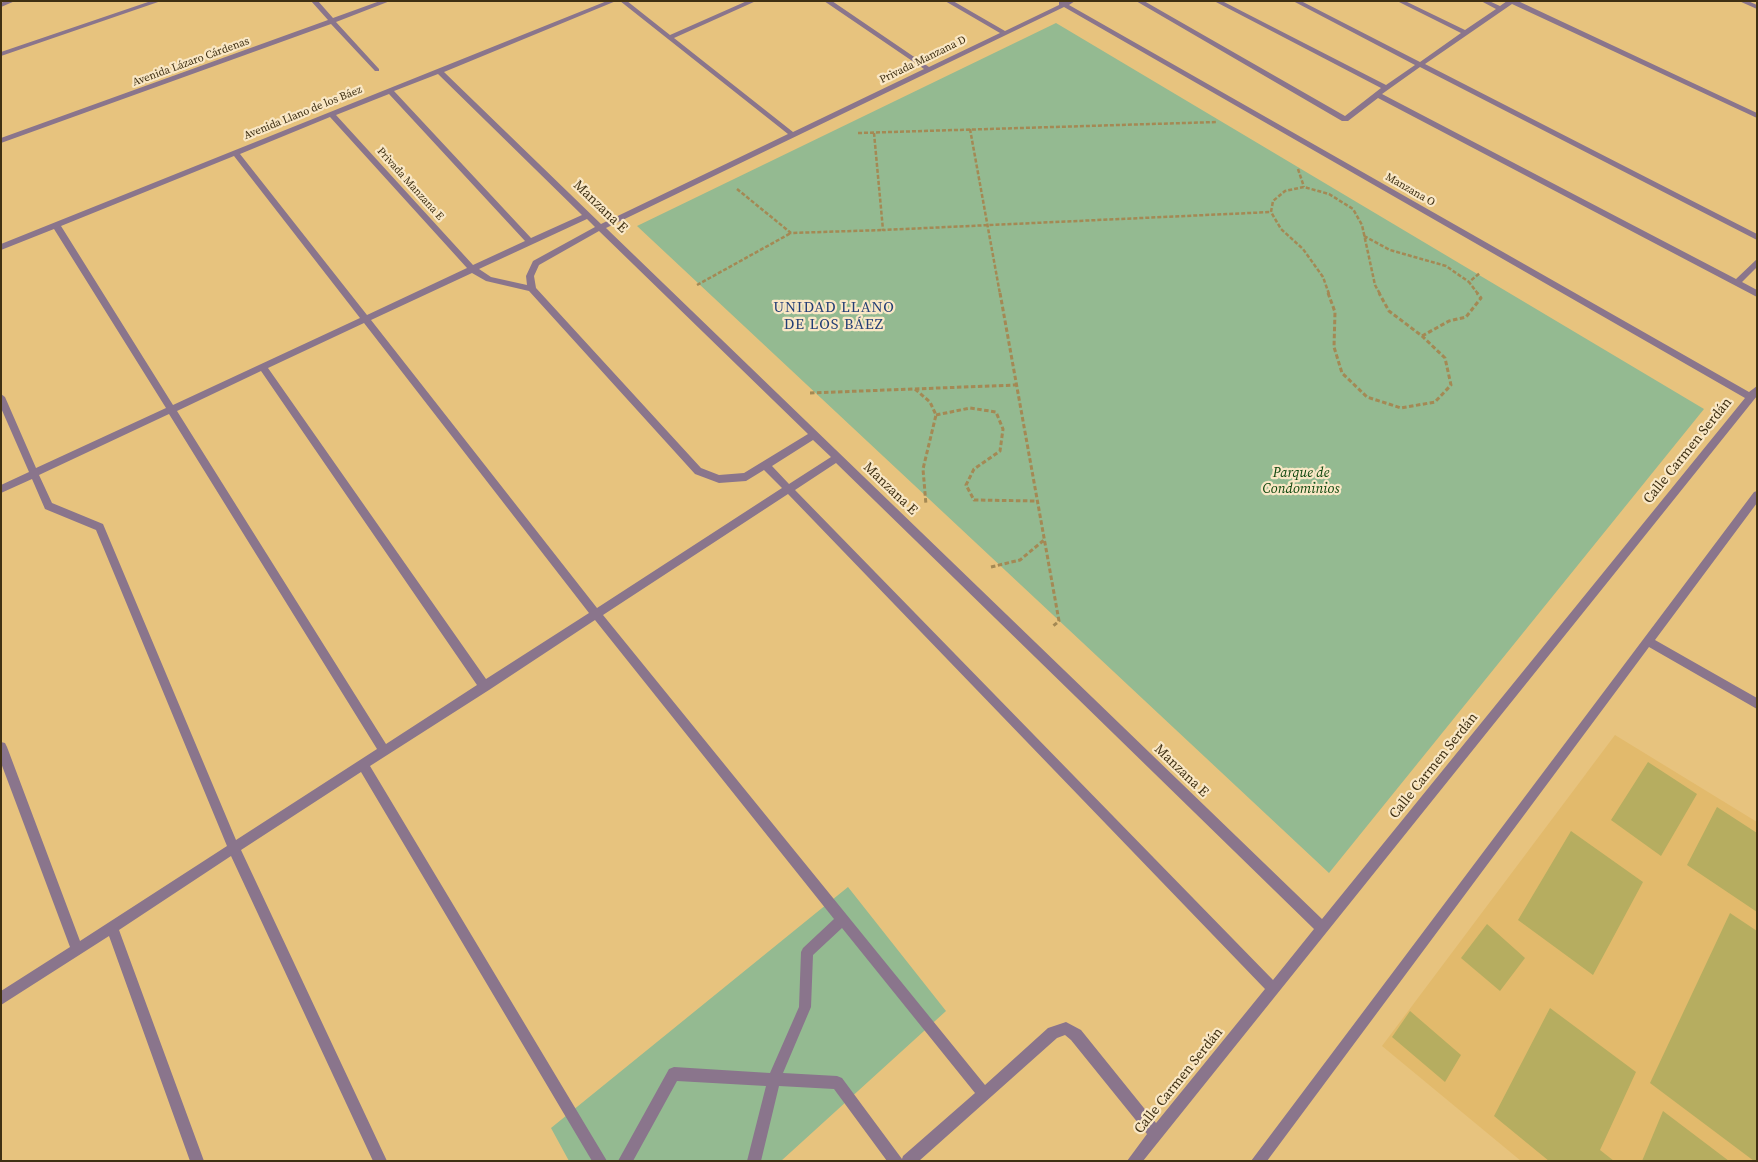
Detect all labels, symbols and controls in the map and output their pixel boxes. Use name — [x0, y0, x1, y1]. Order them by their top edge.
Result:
street label: Privada Manzana D — [878, 33, 968, 87]
street label: Avenida Lázaro Cárdenas — [131, 35, 251, 89]
street label: Avenida Llano de los Báez — [242, 83, 364, 143]
street label: Privada Manzana E — [374, 145, 446, 223]
street label: Manzana O — [1383, 171, 1437, 209]
street label: Manzana E — [569, 177, 631, 237]
district label: UNIDAD LLANO DE LOS BÁEZ — [772, 299, 896, 334]
street label: Calle Carmen Serdán — [1640, 395, 1736, 507]
street label: Manzana E — [859, 459, 921, 519]
park label: Parque de Condominios — [1263, 465, 1339, 498]
street label: Calle Carmen Serdán — [1386, 710, 1482, 822]
street label: Manzana E — [1150, 741, 1212, 801]
street label: Calle Carmen Serdán — [1131, 1025, 1227, 1137]

